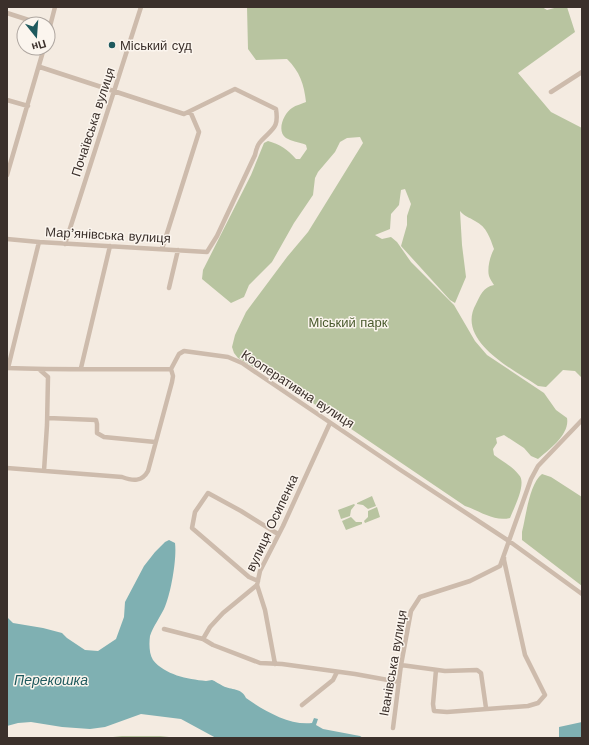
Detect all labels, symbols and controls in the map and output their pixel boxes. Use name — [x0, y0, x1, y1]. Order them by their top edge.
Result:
north arrow — [16, 16, 56, 56]
text: Пн — [30, 37, 48, 53]
place label: Міський суд — [120, 38, 192, 53]
marker: Міський суд — [107, 40, 117, 50]
street label: Почаївська вулиця — [68, 66, 118, 178]
street label: Мар’янівська вулиця — [45, 224, 171, 246]
park label: Міський парк — [309, 315, 388, 330]
street label: Кооперативна вулиця — [239, 347, 357, 431]
street label: вулиця Осипенка — [243, 472, 301, 574]
street label: Іванівська вулиця — [376, 609, 410, 717]
water label: Перекошка — [14, 672, 88, 688]

